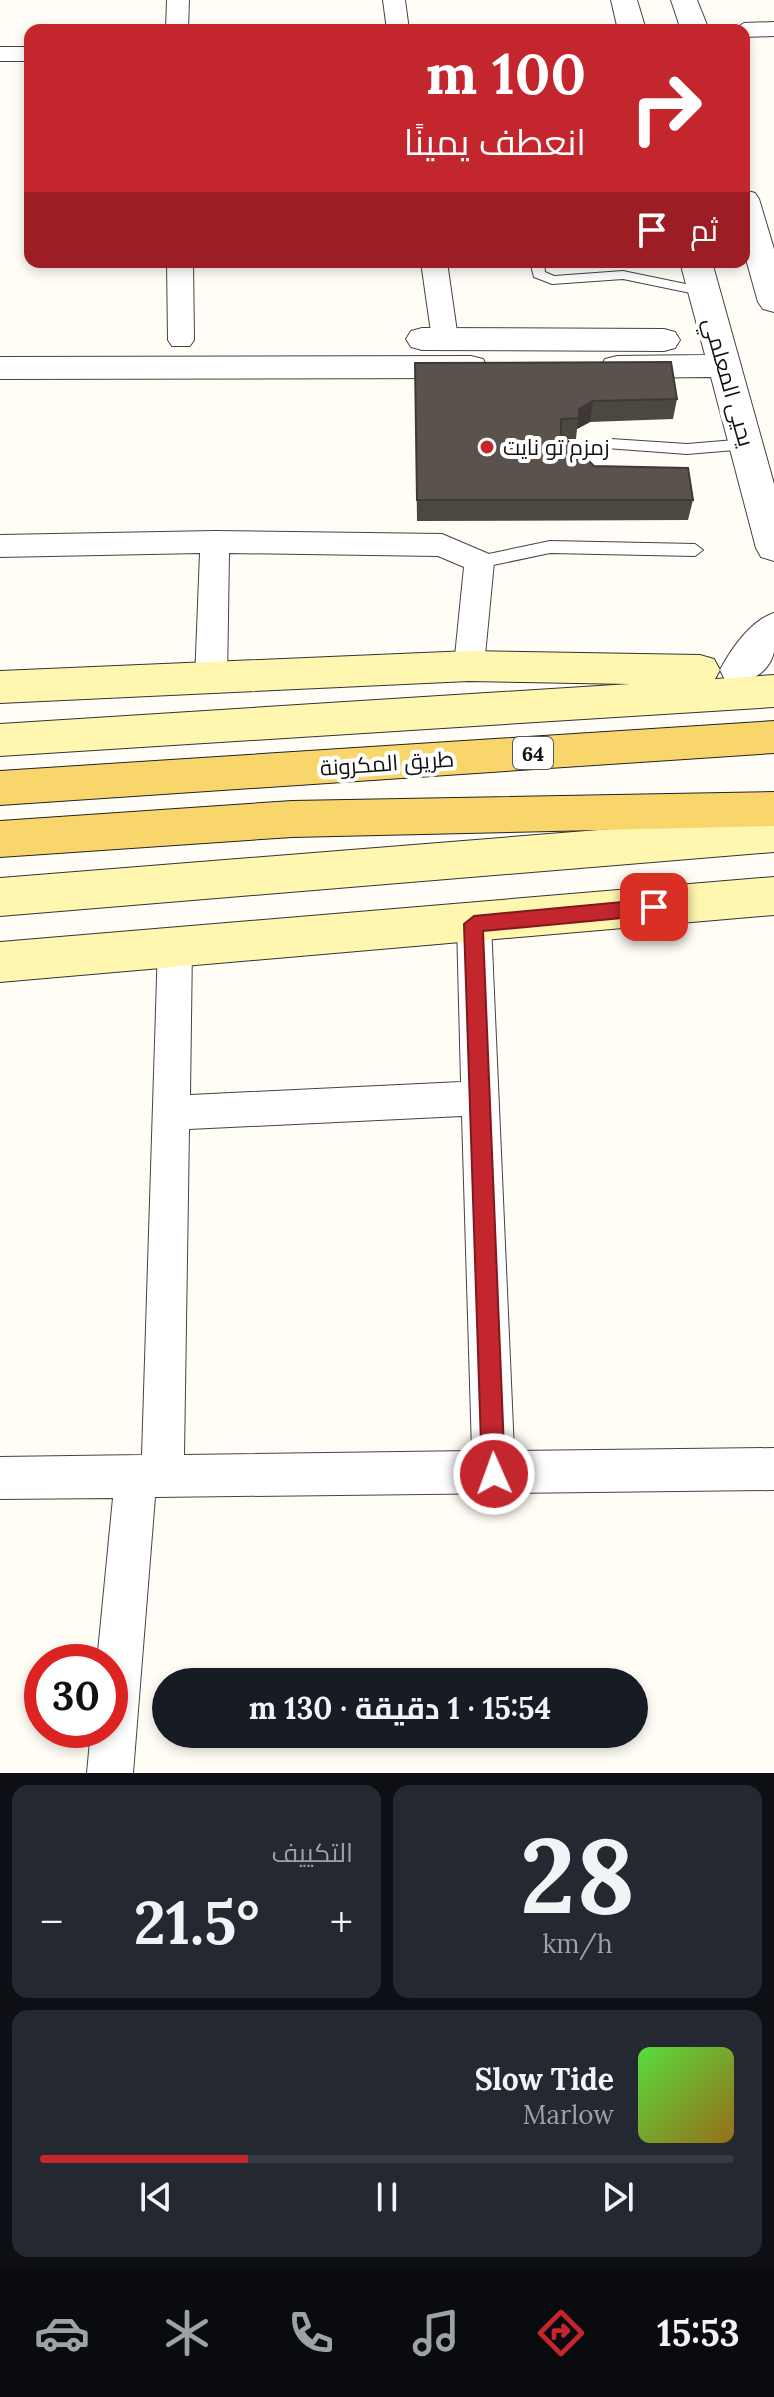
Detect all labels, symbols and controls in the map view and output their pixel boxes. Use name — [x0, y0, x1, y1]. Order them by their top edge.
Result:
text: 100 m — [426, 38, 586, 109]
icon: right — [614, 56, 718, 160]
text: انعطف يمينًا — [404, 119, 586, 165]
icon: arrive — [630, 208, 674, 252]
text: ثم — [690, 211, 718, 249]
street label: يحيى المعلمي — [694, 314, 761, 451]
place label: زمزم تو نايت — [503, 433, 610, 463]
marker: زمزم تو نايت — [478, 438, 496, 456]
road number: 64 — [513, 737, 553, 769]
street label: طريق المكرونة — [319, 744, 455, 782]
pin — [620, 873, 688, 941]
icon: arrive — [632, 885, 676, 929]
position arrow — [452, 1432, 536, 1516]
speed limit sign: 30 — [24, 1644, 128, 1748]
text: 15:54 · 1 دقيقة · 130 m — [249, 1689, 551, 1727]
text: 28 — [520, 1808, 635, 1941]
text: التكييف — [271, 1836, 353, 1869]
text: 21.5° — [134, 1884, 259, 1960]
text: − — [40, 1894, 63, 1950]
text: + — [330, 1894, 353, 1950]
text: km/h — [542, 1927, 613, 1960]
text: Slow Tide — [475, 2060, 614, 2098]
text: Marlow — [523, 2098, 614, 2131]
icon: previous — [134, 2175, 178, 2219]
icon: pause — [365, 2175, 409, 2219]
icon: next — [596, 2175, 640, 2219]
icon: car — [34, 2305, 90, 2361]
icon: climate — [159, 2305, 215, 2361]
icon: phone — [283, 2305, 339, 2361]
icon: music — [408, 2305, 464, 2361]
icon: directions — [533, 2305, 589, 2361]
text: 15:53 — [657, 2310, 740, 2356]

